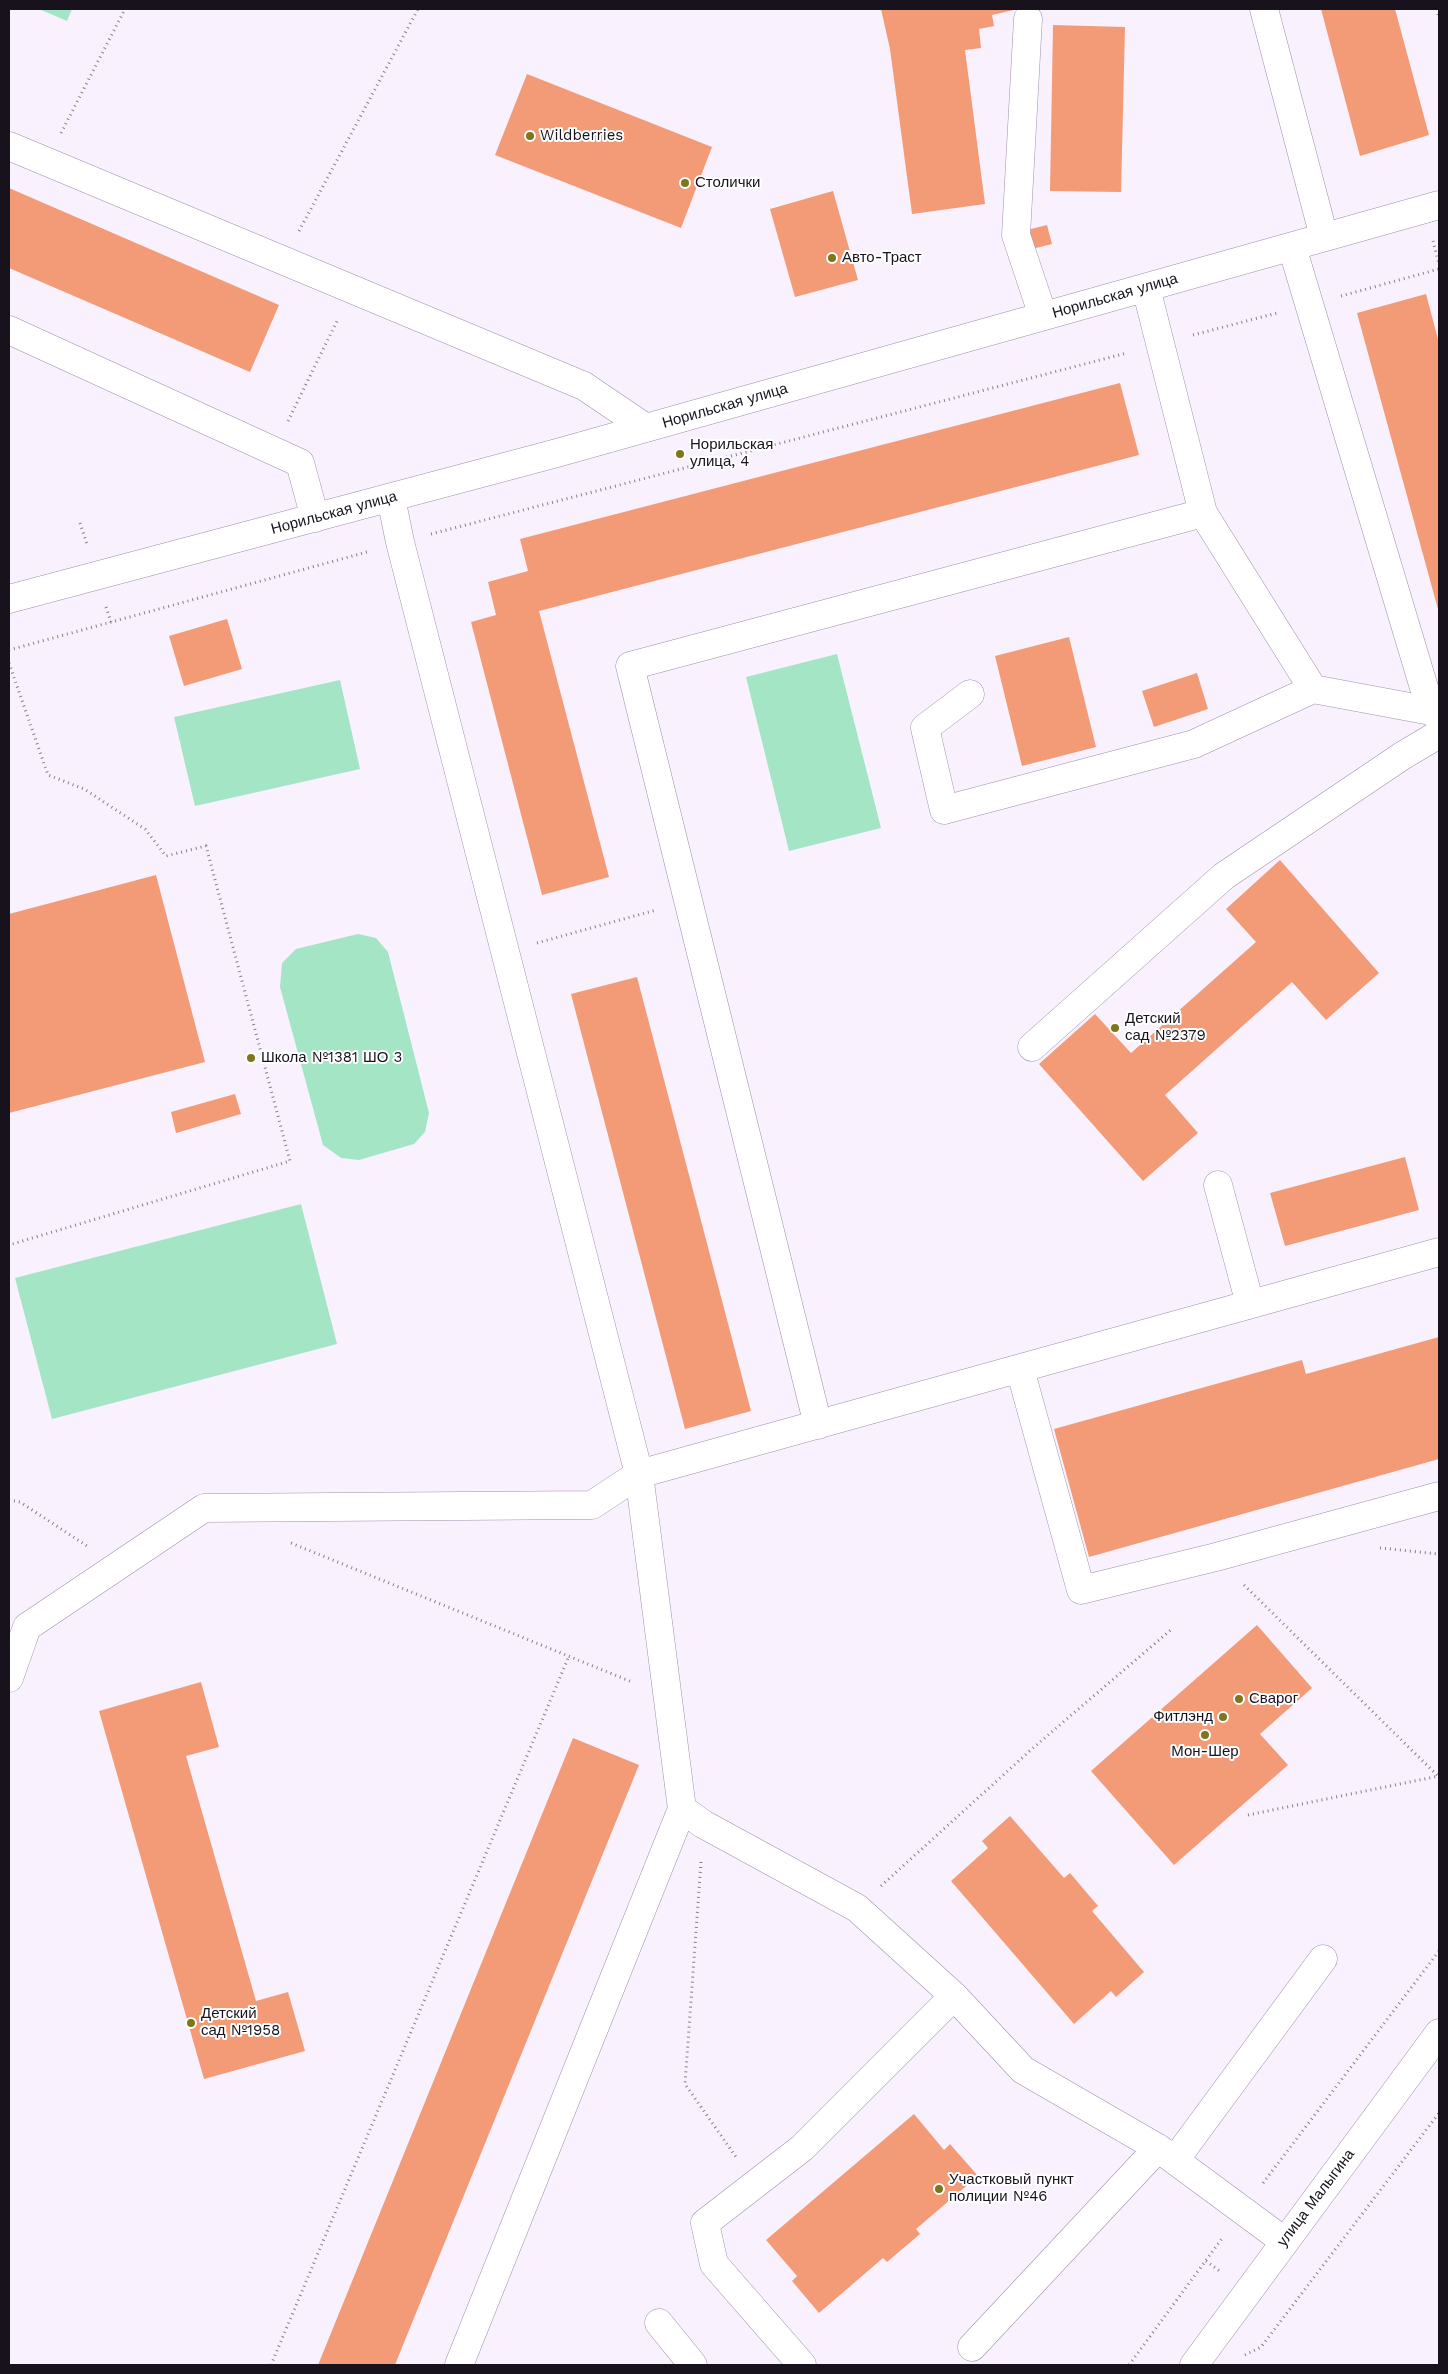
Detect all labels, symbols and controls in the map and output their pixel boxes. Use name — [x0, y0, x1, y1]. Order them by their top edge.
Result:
place label: Wildberries — [540, 127, 623, 145]
marker: Wildberries — [524, 130, 536, 142]
place label: Столички — [695, 174, 760, 192]
marker: Столички — [679, 177, 691, 189]
place label: Авто-Траст — [842, 249, 922, 267]
marker: Авто-Траст — [826, 252, 838, 264]
street label: Норильская улица — [1050, 269, 1180, 323]
street label: Норильская улица — [660, 379, 790, 433]
place label: Норильская улица, 4 — [690, 436, 773, 471]
marker: Норильская улица, 4 — [674, 448, 686, 460]
street label: Норильская улица — [269, 488, 399, 538]
place label: Детский сад №2379 — [1125, 1010, 1206, 1045]
marker: Детский сад №2379 — [1109, 1022, 1121, 1034]
place label: Школа №1381 ШО 3 — [261, 1049, 402, 1067]
marker: Школа №1381 ШО 3 — [245, 1052, 257, 1064]
place label: Сварог — [1249, 1690, 1298, 1708]
marker: Сварог — [1233, 1693, 1245, 1705]
place label: Фитлэнд — [1153, 1708, 1213, 1726]
marker: Фитлэнд — [1217, 1711, 1229, 1723]
marker: Мон-Шер — [1199, 1729, 1211, 1741]
place label: Мон-Шер — [1171, 1743, 1239, 1761]
place label: Детский сад №1958 — [201, 2005, 280, 2040]
marker: Детский сад №1958 — [185, 2017, 197, 2029]
street label: улица Малыгина — [1273, 2146, 1359, 2250]
place label: Участковый пункт полиции №46 — [949, 2171, 1074, 2206]
marker: Участковый пункт полиции №46 — [933, 2183, 945, 2195]

